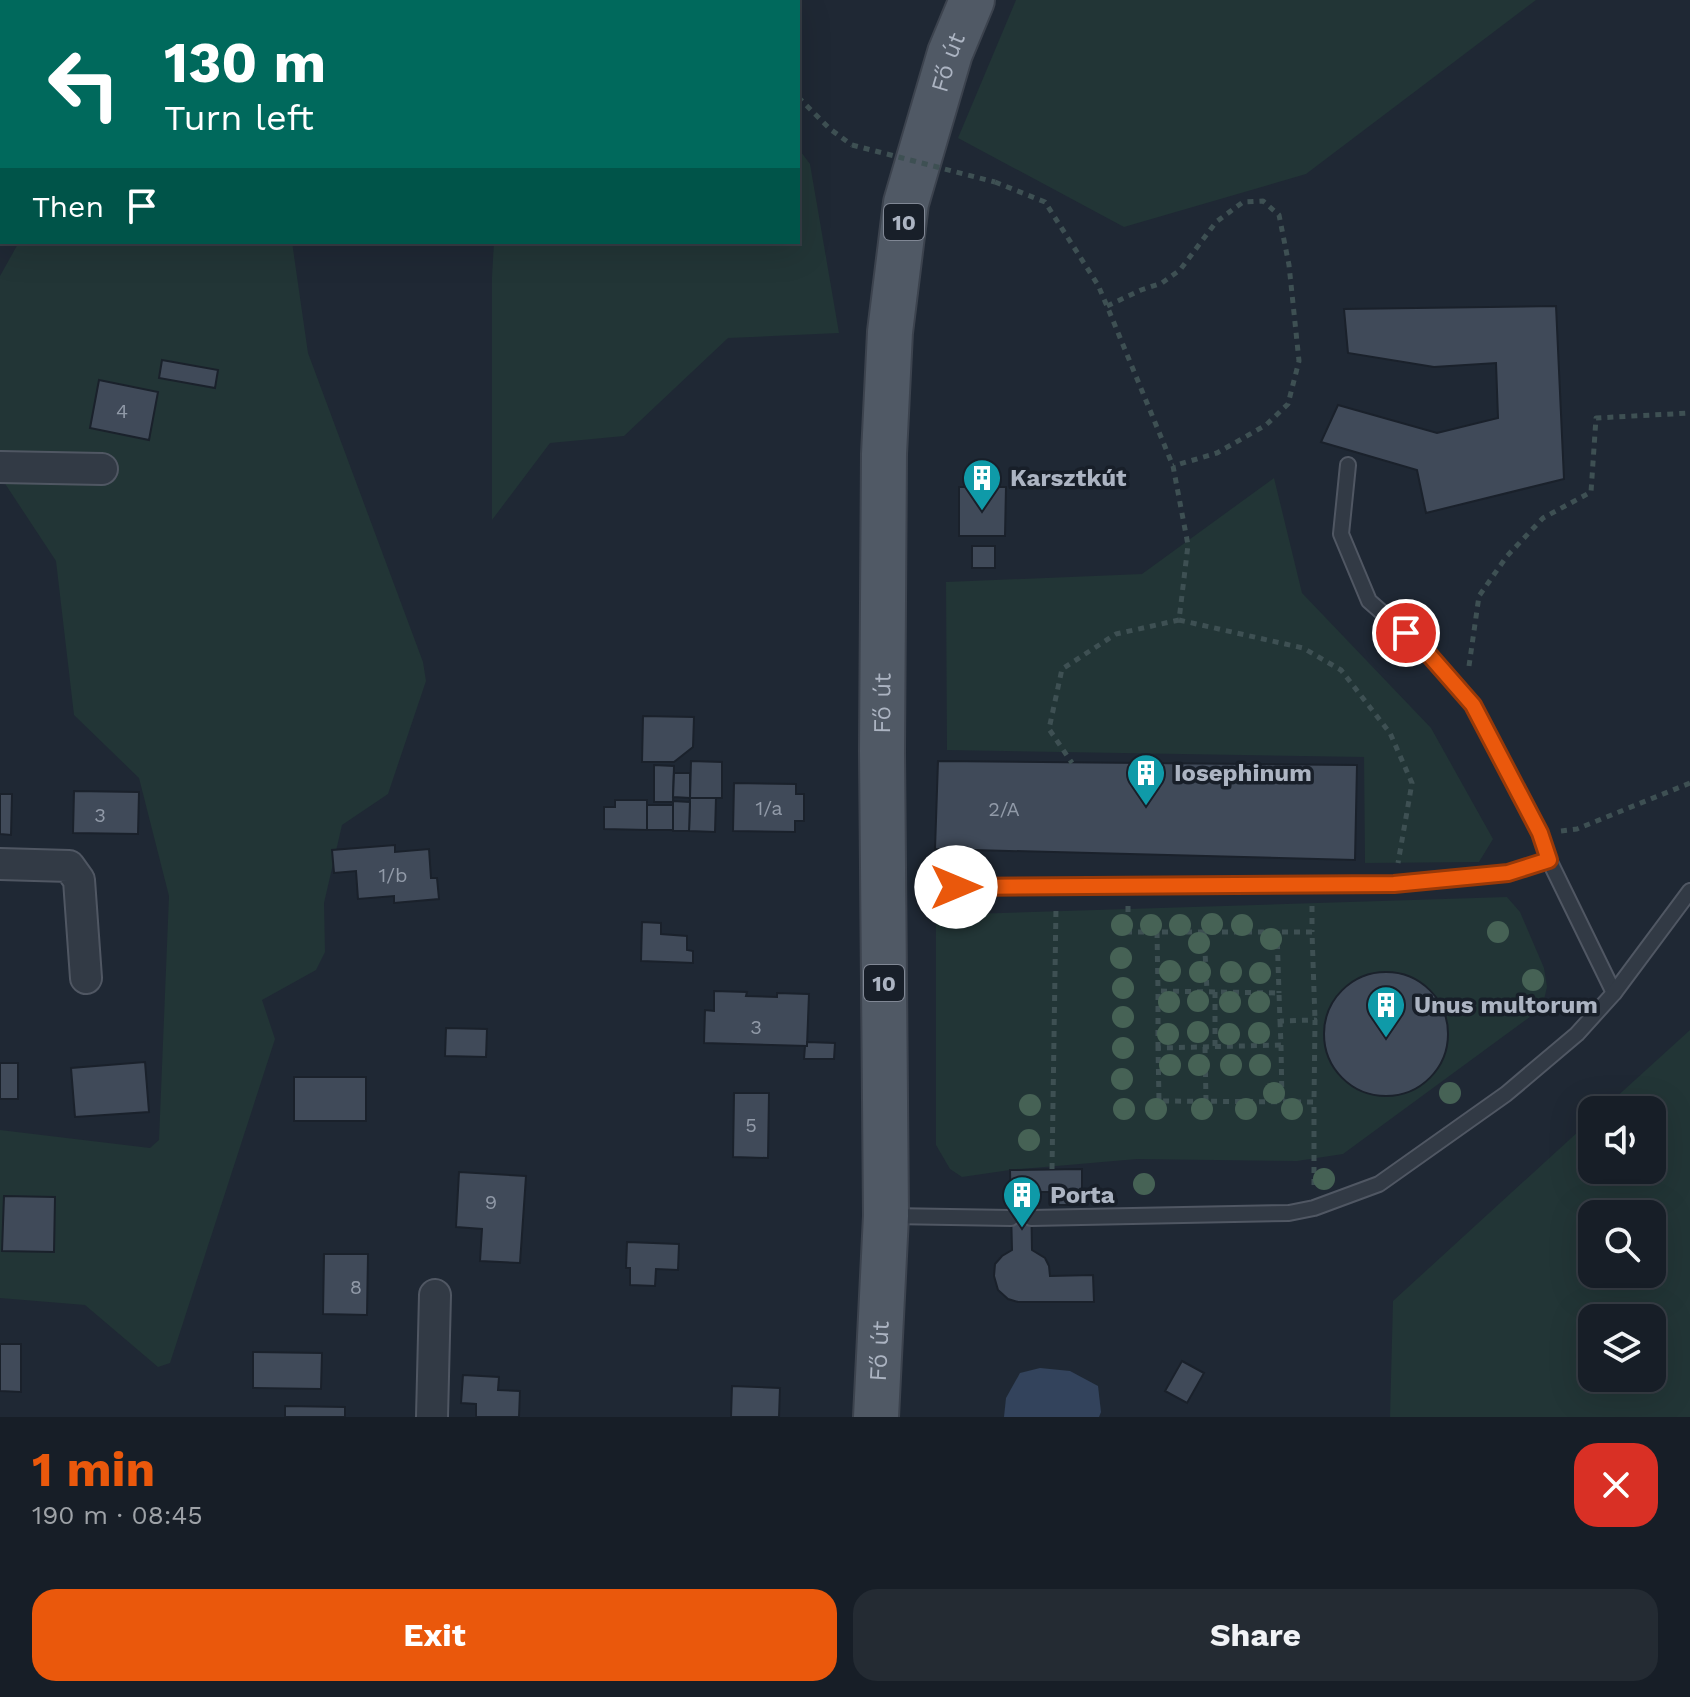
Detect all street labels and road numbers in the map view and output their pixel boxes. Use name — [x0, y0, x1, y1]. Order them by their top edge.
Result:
street label: Fő út — [925, 29, 971, 95]
road number: 10 — [884, 204, 924, 240]
street label: Fő út — [868, 673, 897, 734]
road number: 10 — [864, 965, 904, 1001]
street label: Fő út — [864, 1320, 895, 1382]

